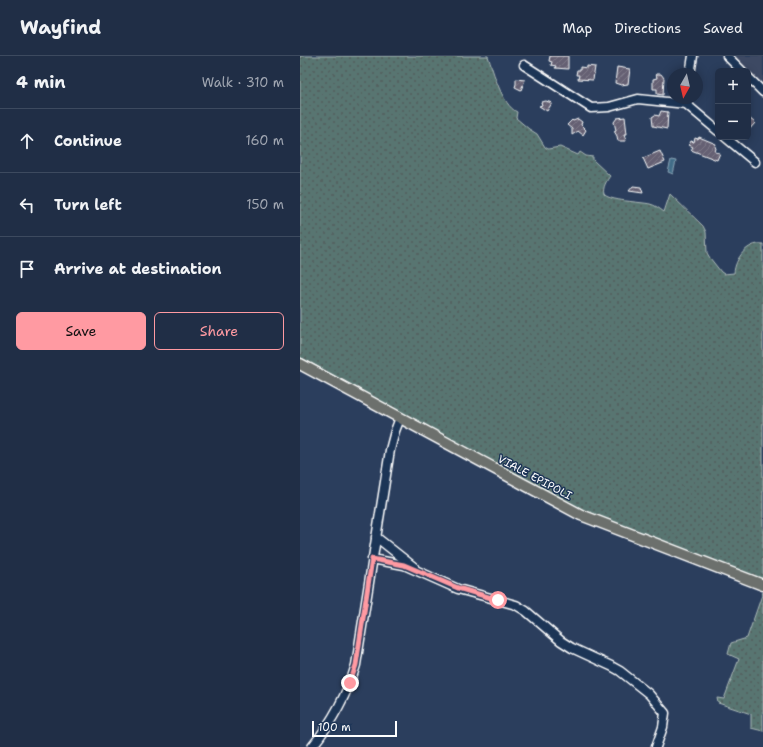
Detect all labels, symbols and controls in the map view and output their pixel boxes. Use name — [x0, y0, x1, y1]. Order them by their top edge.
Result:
text: Wayfind — [20, 15, 101, 40]
text: Map — [563, 19, 593, 37]
text: Directions — [615, 19, 681, 37]
text: Saved — [703, 19, 743, 37]
north arrow — [667, 68, 703, 104]
map controls — [715, 68, 751, 140]
button: + — [715, 68, 751, 104]
text: 4 min — [16, 71, 66, 93]
text: Walk · 310 m — [202, 74, 284, 91]
button: − — [715, 104, 751, 140]
icon: ahead — [16, 130, 38, 152]
text: Continue — [54, 131, 122, 151]
text: 160 m — [246, 132, 284, 149]
icon: left — [16, 194, 38, 216]
text: Turn left — [54, 195, 122, 215]
text: 150 m — [246, 196, 284, 213]
icon: arrive — [16, 258, 38, 280]
text: Arrive at destination — [54, 259, 222, 279]
button: Save — [16, 312, 146, 350]
button: Share — [154, 312, 284, 350]
street label: VIALE EPIPOLI — [495, 452, 575, 503]
route start — [489, 591, 507, 609]
route end — [341, 674, 359, 692]
scale bar — [312, 719, 397, 738]
text: 100 m — [318, 720, 351, 735]

